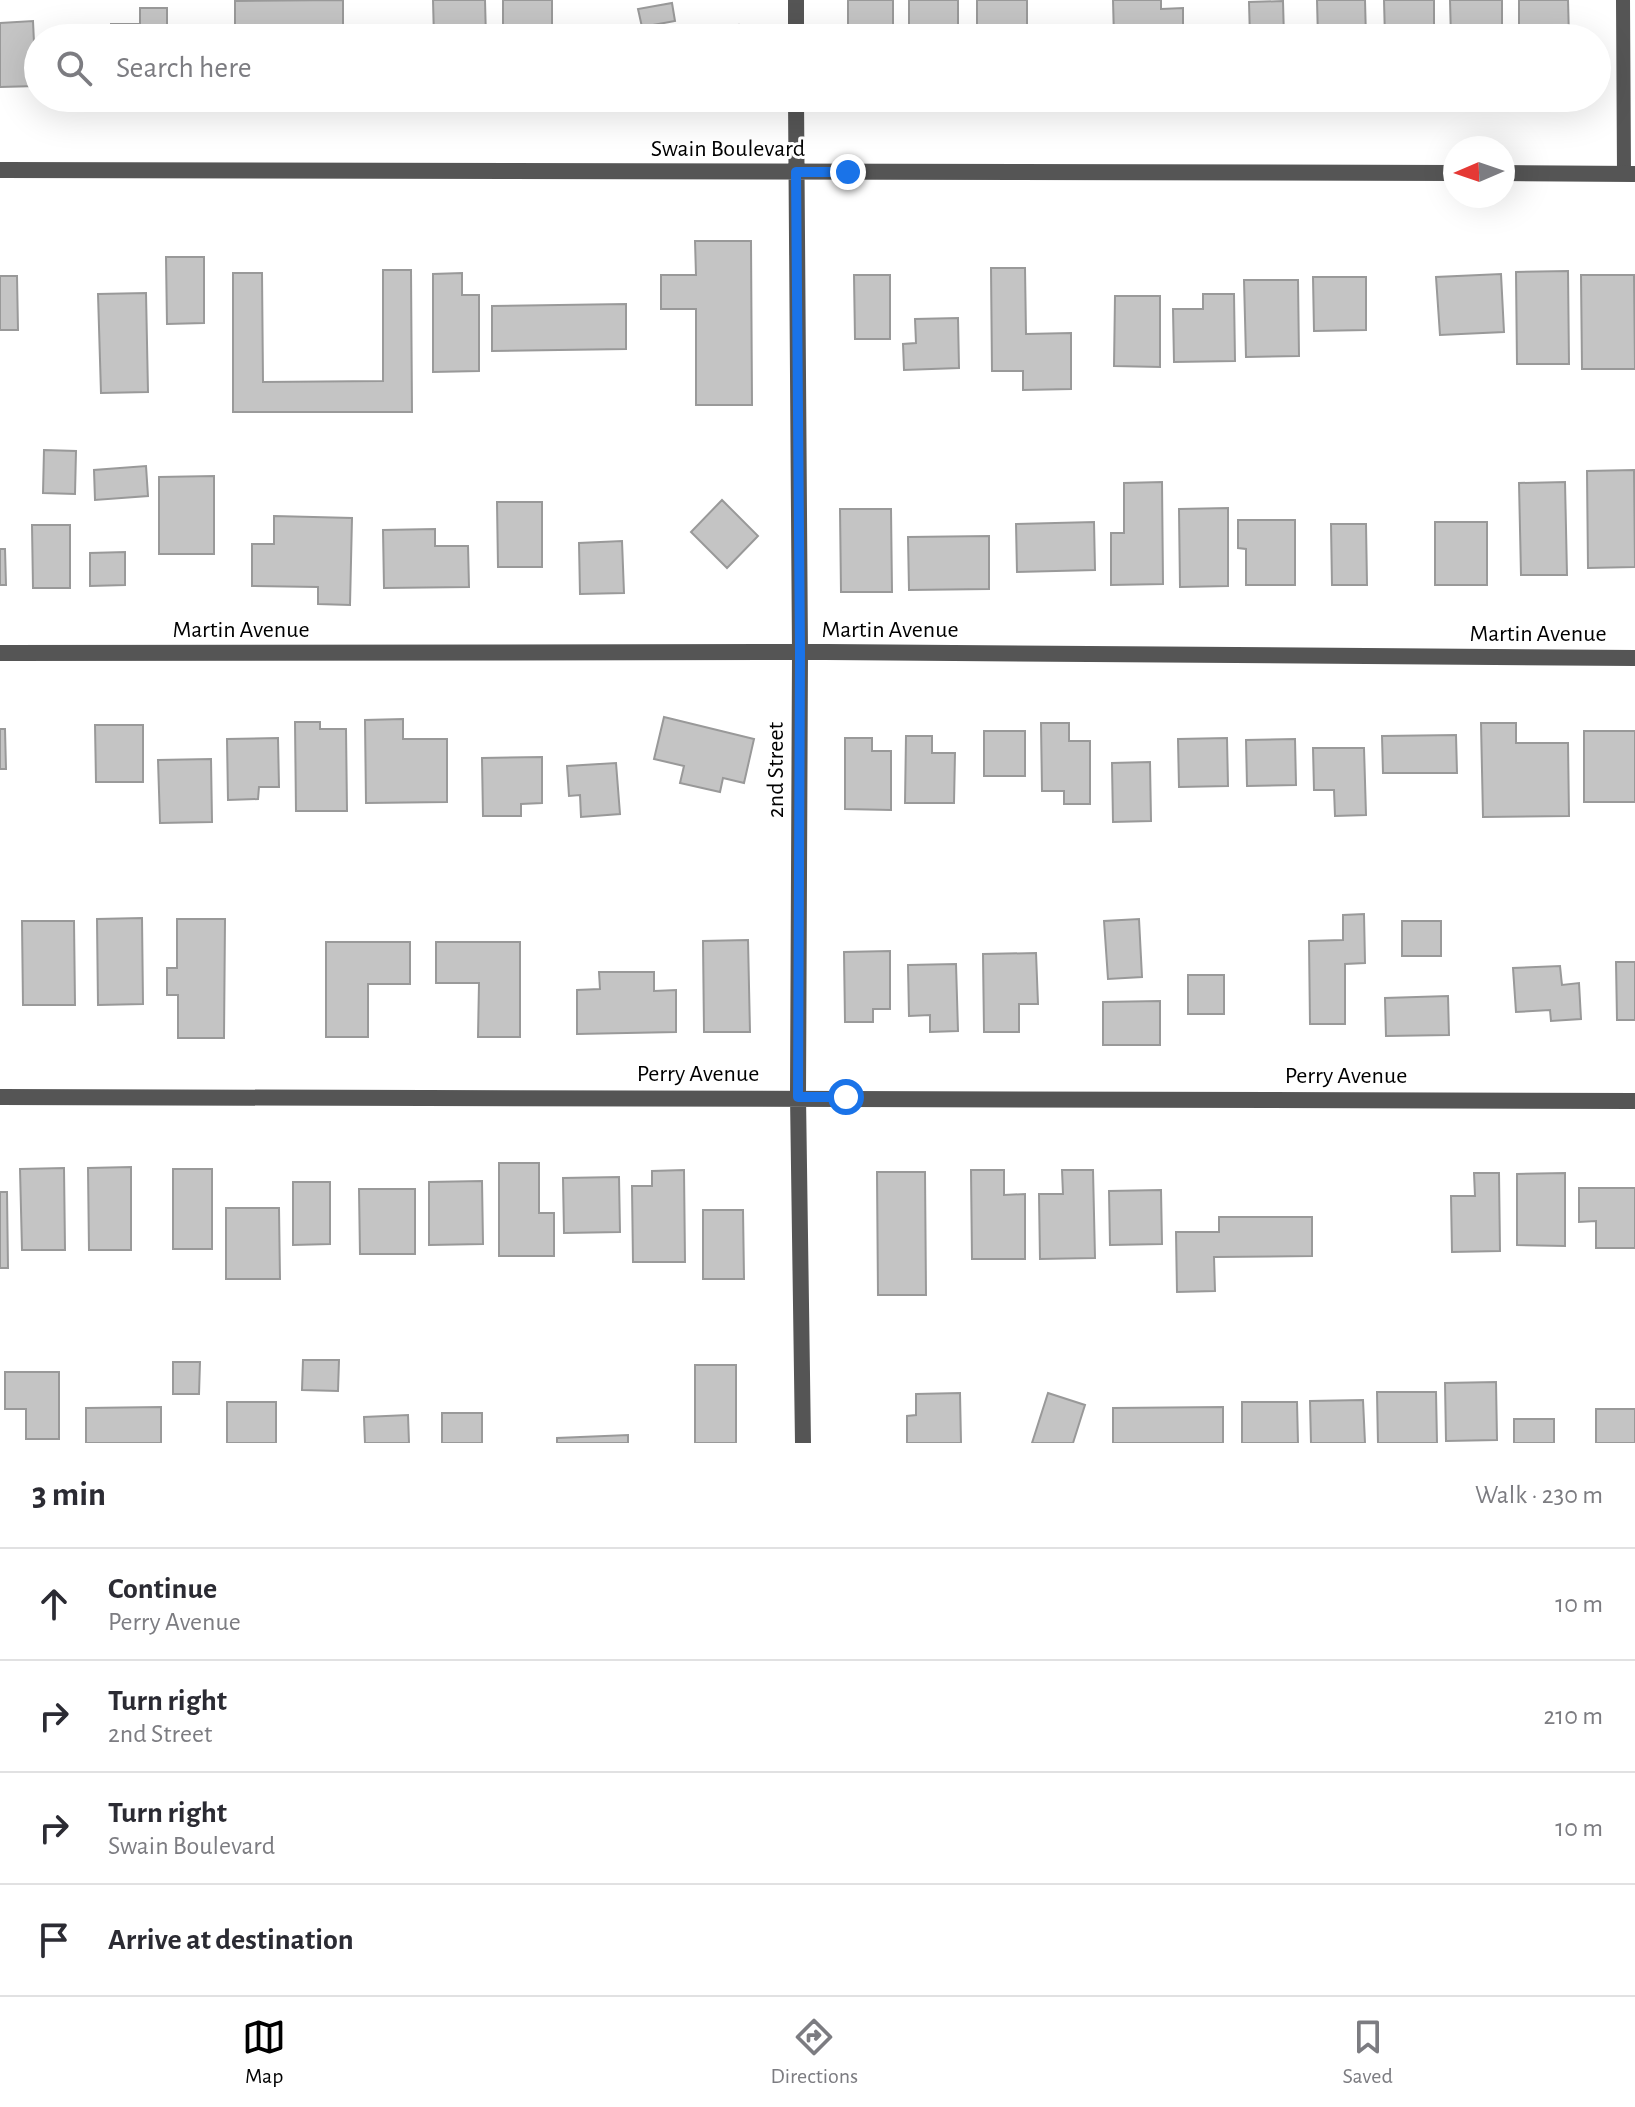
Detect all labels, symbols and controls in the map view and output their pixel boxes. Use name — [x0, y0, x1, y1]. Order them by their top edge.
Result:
search box — [24, 24, 1611, 112]
icon: search — [52, 46, 96, 90]
text: Search here — [116, 53, 252, 83]
north arrow — [1443, 136, 1515, 208]
street label: Swain Boulevard — [651, 137, 805, 161]
route end — [830, 154, 866, 190]
street label: Martin Avenue — [172, 618, 310, 642]
street label: Martin Avenue — [821, 618, 959, 642]
street label: Martin Avenue — [1469, 622, 1607, 646]
street label: 2nd Street — [764, 722, 788, 818]
street label: Perry Avenue — [637, 1062, 759, 1086]
street label: Perry Avenue — [1285, 1064, 1407, 1088]
route start — [828, 1079, 864, 1115]
text: 3 min — [32, 1478, 106, 1512]
text: Walk · 230 m — [1475, 1482, 1603, 1508]
text: Continue — [108, 1574, 217, 1604]
icon: ahead — [32, 1582, 76, 1626]
text: 10 m — [1555, 1591, 1603, 1617]
text: Perry Avenue — [108, 1609, 241, 1635]
text: Turn right — [108, 1686, 227, 1716]
icon: right — [32, 1694, 76, 1738]
text: 210 m — [1543, 1703, 1603, 1729]
text: 2nd Street — [108, 1721, 212, 1747]
text: Turn right — [108, 1798, 227, 1828]
icon: right — [32, 1806, 76, 1850]
text: 10 m — [1555, 1815, 1603, 1841]
text: Swain Boulevard — [108, 1833, 275, 1859]
icon: arrive — [32, 1918, 76, 1962]
text: Arrive at destination — [108, 1925, 354, 1955]
tab: Map — [242, 2015, 286, 2089]
tab: Directions — [770, 2015, 858, 2089]
tab: Saved — [1342, 2015, 1393, 2089]

